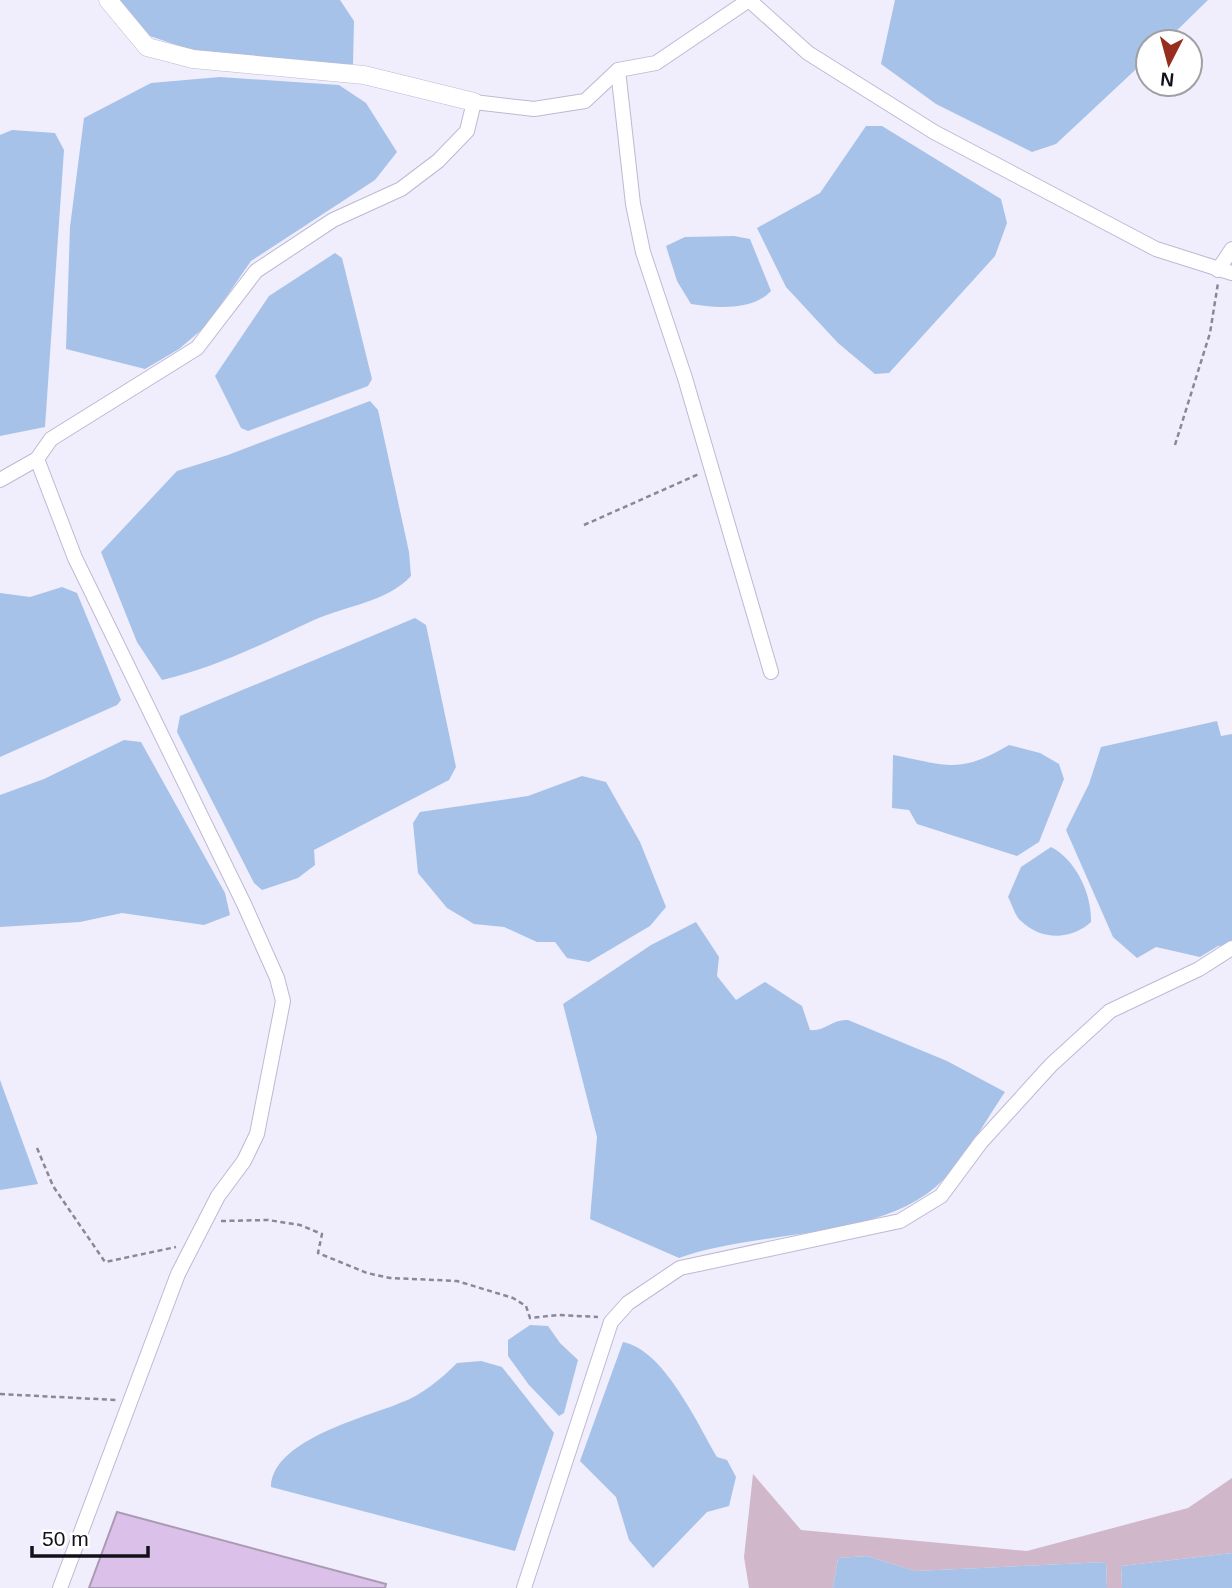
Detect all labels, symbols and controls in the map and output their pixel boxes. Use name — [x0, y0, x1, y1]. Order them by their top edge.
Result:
north arrow — [1134, 28, 1204, 98]
text: N — [1159, 68, 1175, 91]
scale bar — [32, 1514, 147, 1558]
text: 50 m — [42, 1527, 89, 1550]

